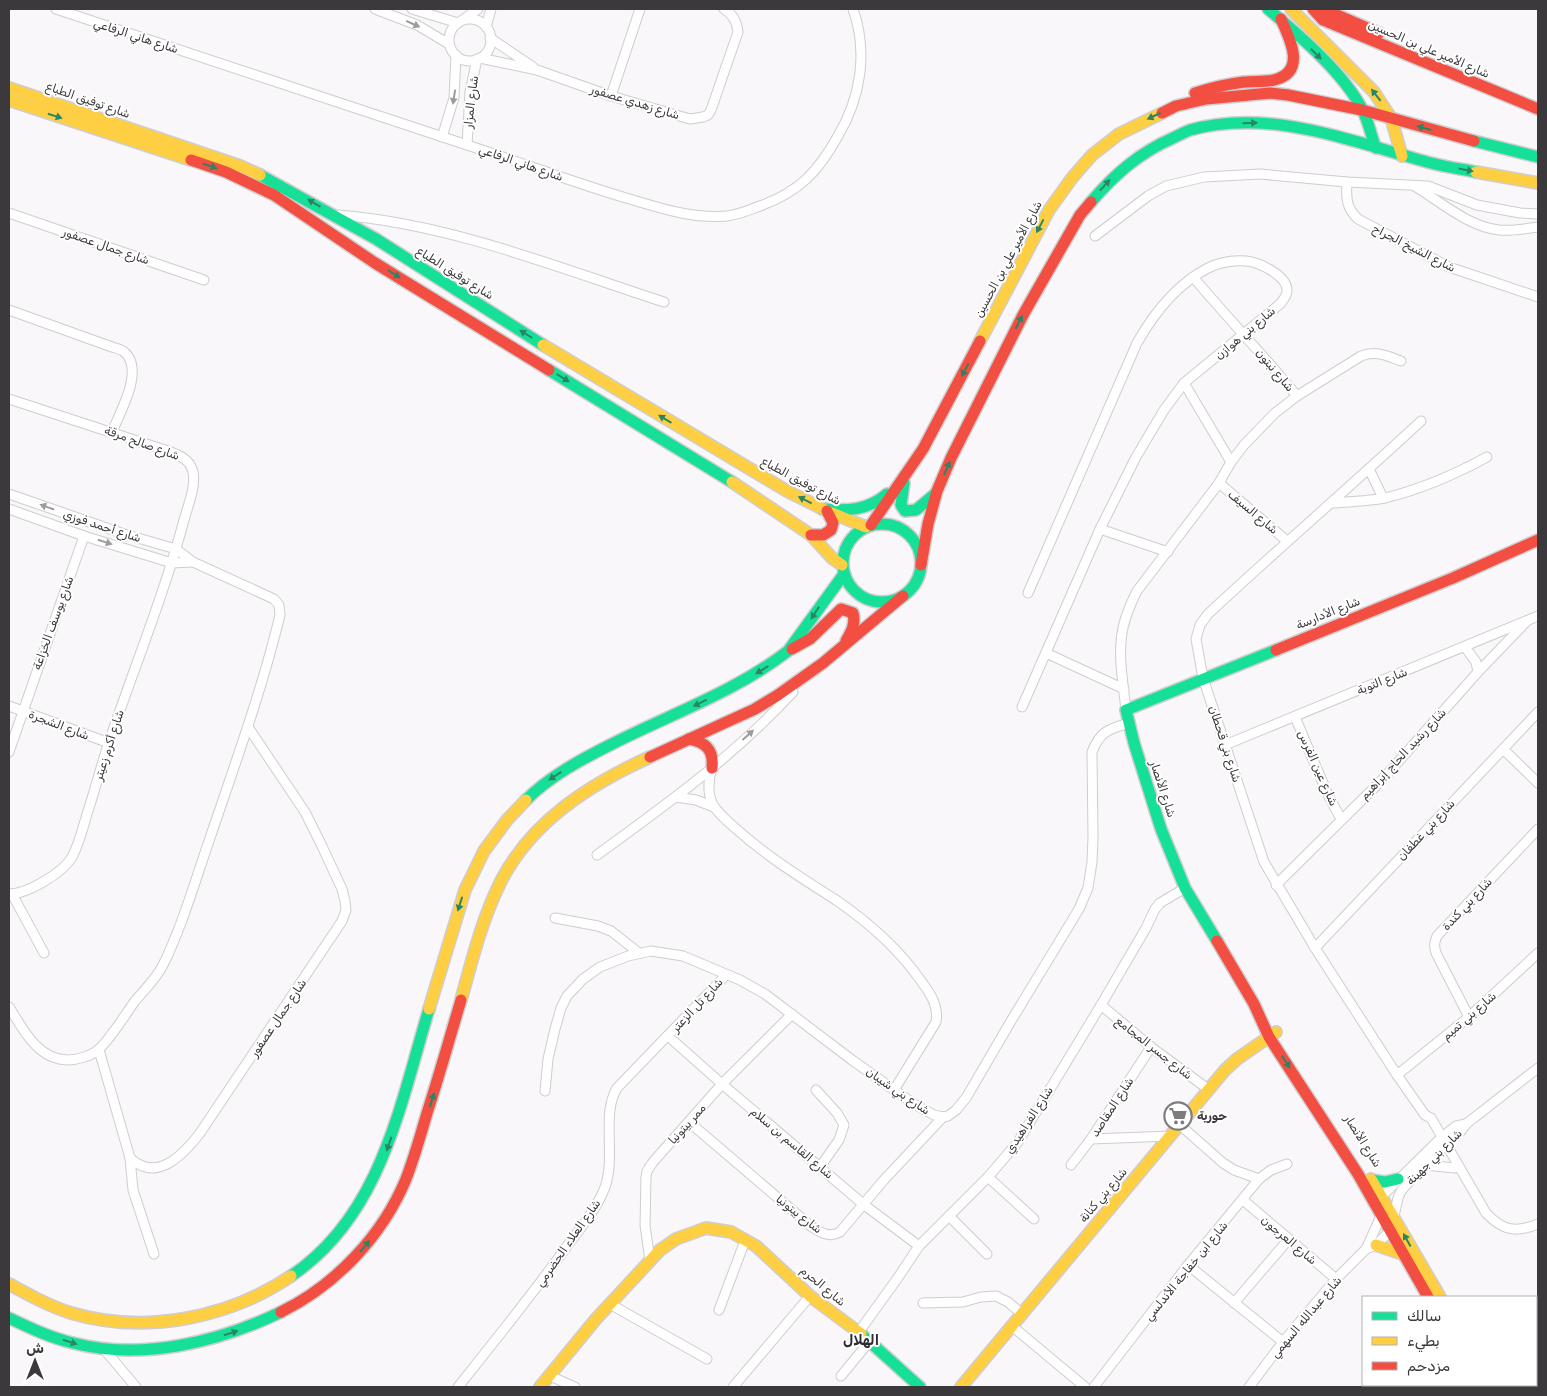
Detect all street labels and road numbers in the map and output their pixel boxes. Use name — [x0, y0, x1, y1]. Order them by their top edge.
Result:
street label: شارع هاني الرفاعي — [91, 16, 180, 58]
street label: شارع الأمير علي بن الحسين — [1366, 17, 1492, 83]
street label: شارع المزار — [461, 75, 483, 130]
street label: شارع توفيق الطباع — [43, 79, 132, 123]
street label: شارع زهدي عصفور — [587, 82, 681, 124]
street label: شارع هاني الرفاعي — [476, 142, 565, 186]
street label: شارع الأمير علي بن الحسين — [971, 198, 1047, 321]
street label: شارع الشيخ الجراح — [1369, 221, 1458, 277]
street label: شارع جمال عصفور — [59, 224, 151, 269]
street label: شارع توفيق الطباع — [413, 244, 496, 304]
street label: شارع بني هوازن — [1212, 304, 1279, 364]
street label: شارع نبتون — [1251, 346, 1297, 396]
street label: شارع صالح مرقة — [102, 423, 182, 465]
street label: شارع توفيق الطباع — [758, 454, 843, 510]
street label: شارع السيف — [1224, 487, 1281, 539]
street label: شارع أحمد فوزي — [61, 507, 143, 547]
street label: شارع يوسف الخزاعة — [30, 574, 78, 673]
street label: شارع الأدارسة — [1294, 594, 1363, 634]
street label: شارع التوبة — [1355, 665, 1410, 699]
street label: شارع بني قحطان — [1204, 704, 1244, 785]
street label: شارع رشيد الحاج إبراهيم — [1357, 705, 1450, 804]
street label: شارع الشجرة — [26, 707, 91, 745]
street label: شارع أكرم زعيتر — [91, 708, 129, 784]
street label: شارع عين الفرس — [1293, 728, 1341, 809]
street label: شارع الأنصار — [1145, 758, 1179, 820]
street label: شارع بني غطفان — [1394, 797, 1459, 865]
street label: شارع بني كندة — [1439, 875, 1497, 935]
street label: شارع تل الزعتر — [668, 975, 727, 1037]
street label: شارع جمال عصفور — [246, 976, 311, 1061]
street label: شارع بني تميم — [1439, 989, 1500, 1045]
street label: شارع جسر المجامع — [1112, 1014, 1195, 1084]
street label: شارع بني شيبان — [862, 1064, 933, 1119]
street label: شارع المقاصد — [1088, 1075, 1138, 1141]
street label: شارع الفراهيدي — [1002, 1084, 1058, 1157]
street label: ممر بيتونيا — [665, 1101, 710, 1148]
street label: شارع القاسم بن سلام — [747, 1104, 836, 1183]
street label: شارع الأنصار — [1339, 1111, 1385, 1171]
street label: شارع بني جهينة — [1403, 1126, 1466, 1189]
street label: شارع بني كنانة — [1076, 1165, 1132, 1227]
street label: شارع بيتونيا — [772, 1192, 825, 1238]
street label: شارع العلاء الحضرمي — [533, 1196, 605, 1291]
street label: شارع العرجون — [1257, 1213, 1320, 1269]
street label: شارع ابن خفاجة الأندلسي — [1142, 1218, 1232, 1325]
street label: شارع الحرم — [796, 1263, 848, 1310]
street label: شارع عبدالله السهمي — [1268, 1273, 1346, 1362]

